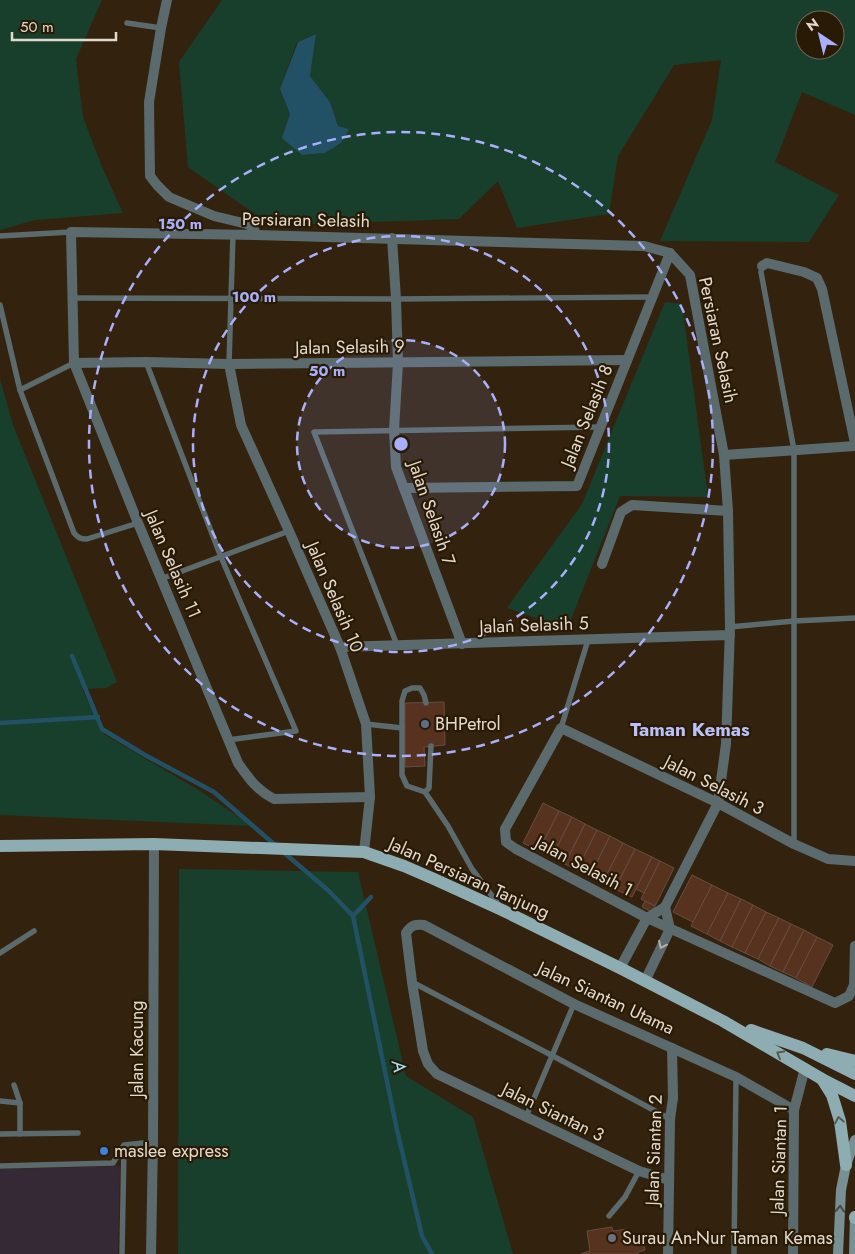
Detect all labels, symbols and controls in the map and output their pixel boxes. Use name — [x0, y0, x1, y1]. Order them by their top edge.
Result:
scale bar — [12, 10, 116, 42]
north arrow — [795, 10, 845, 60]
text: N — [802, 13, 823, 36]
text: 50 m — [20, 16, 54, 38]
street label: Persiaran Selasih — [242, 206, 370, 234]
text: 150 m — [158, 213, 202, 235]
street label: Persiaran Selasih — [692, 275, 744, 405]
text: 100 m — [232, 286, 276, 308]
street label: Jalan Selasih 9 — [293, 333, 405, 361]
text: 50 m — [309, 360, 345, 382]
street label: Jalan Selasih 8 — [554, 361, 620, 473]
centre of rings — [392, 435, 410, 453]
street label: Jalan Selasih 7 — [401, 455, 462, 569]
street label: Jalan Selasih 11 — [138, 504, 208, 622]
street label: Jalan Selasih 10 — [299, 536, 370, 657]
street label: Jalan Selasih 5 — [477, 610, 589, 640]
place label: BHPetrol — [435, 711, 501, 737]
district label: Taman Kemas — [630, 716, 750, 743]
marker: BHPetrol — [419, 718, 431, 730]
street label: Jalan Selasih 3 — [658, 748, 769, 821]
street label: Jalan Selasih 1 — [529, 828, 638, 903]
street label: Jalan Persiaran Tanjung — [382, 830, 554, 925]
one-way arrow — [658, 940, 669, 949]
street label: Jalan Siantan Utama — [532, 954, 679, 1041]
street label: Jalan Kacung — [124, 1000, 150, 1100]
one-way arrow — [776, 1050, 785, 1060]
water label: A — [384, 1056, 413, 1075]
street label: Jalan Siantan 3 — [496, 1075, 609, 1148]
street label: Jalan Siantan 2 — [639, 1094, 669, 1208]
street label: Jalan Siantan 1 — [764, 1105, 794, 1217]
one-way arrow — [835, 1115, 845, 1124]
place label: maslee express — [114, 1138, 229, 1164]
marker: maslee express — [98, 1145, 110, 1157]
one-way arrow — [835, 1205, 846, 1213]
place label: Surau An-Nur Taman Kemas — [622, 1225, 833, 1251]
marker: Surau An-Nur Taman Kemas — [606, 1232, 618, 1244]

